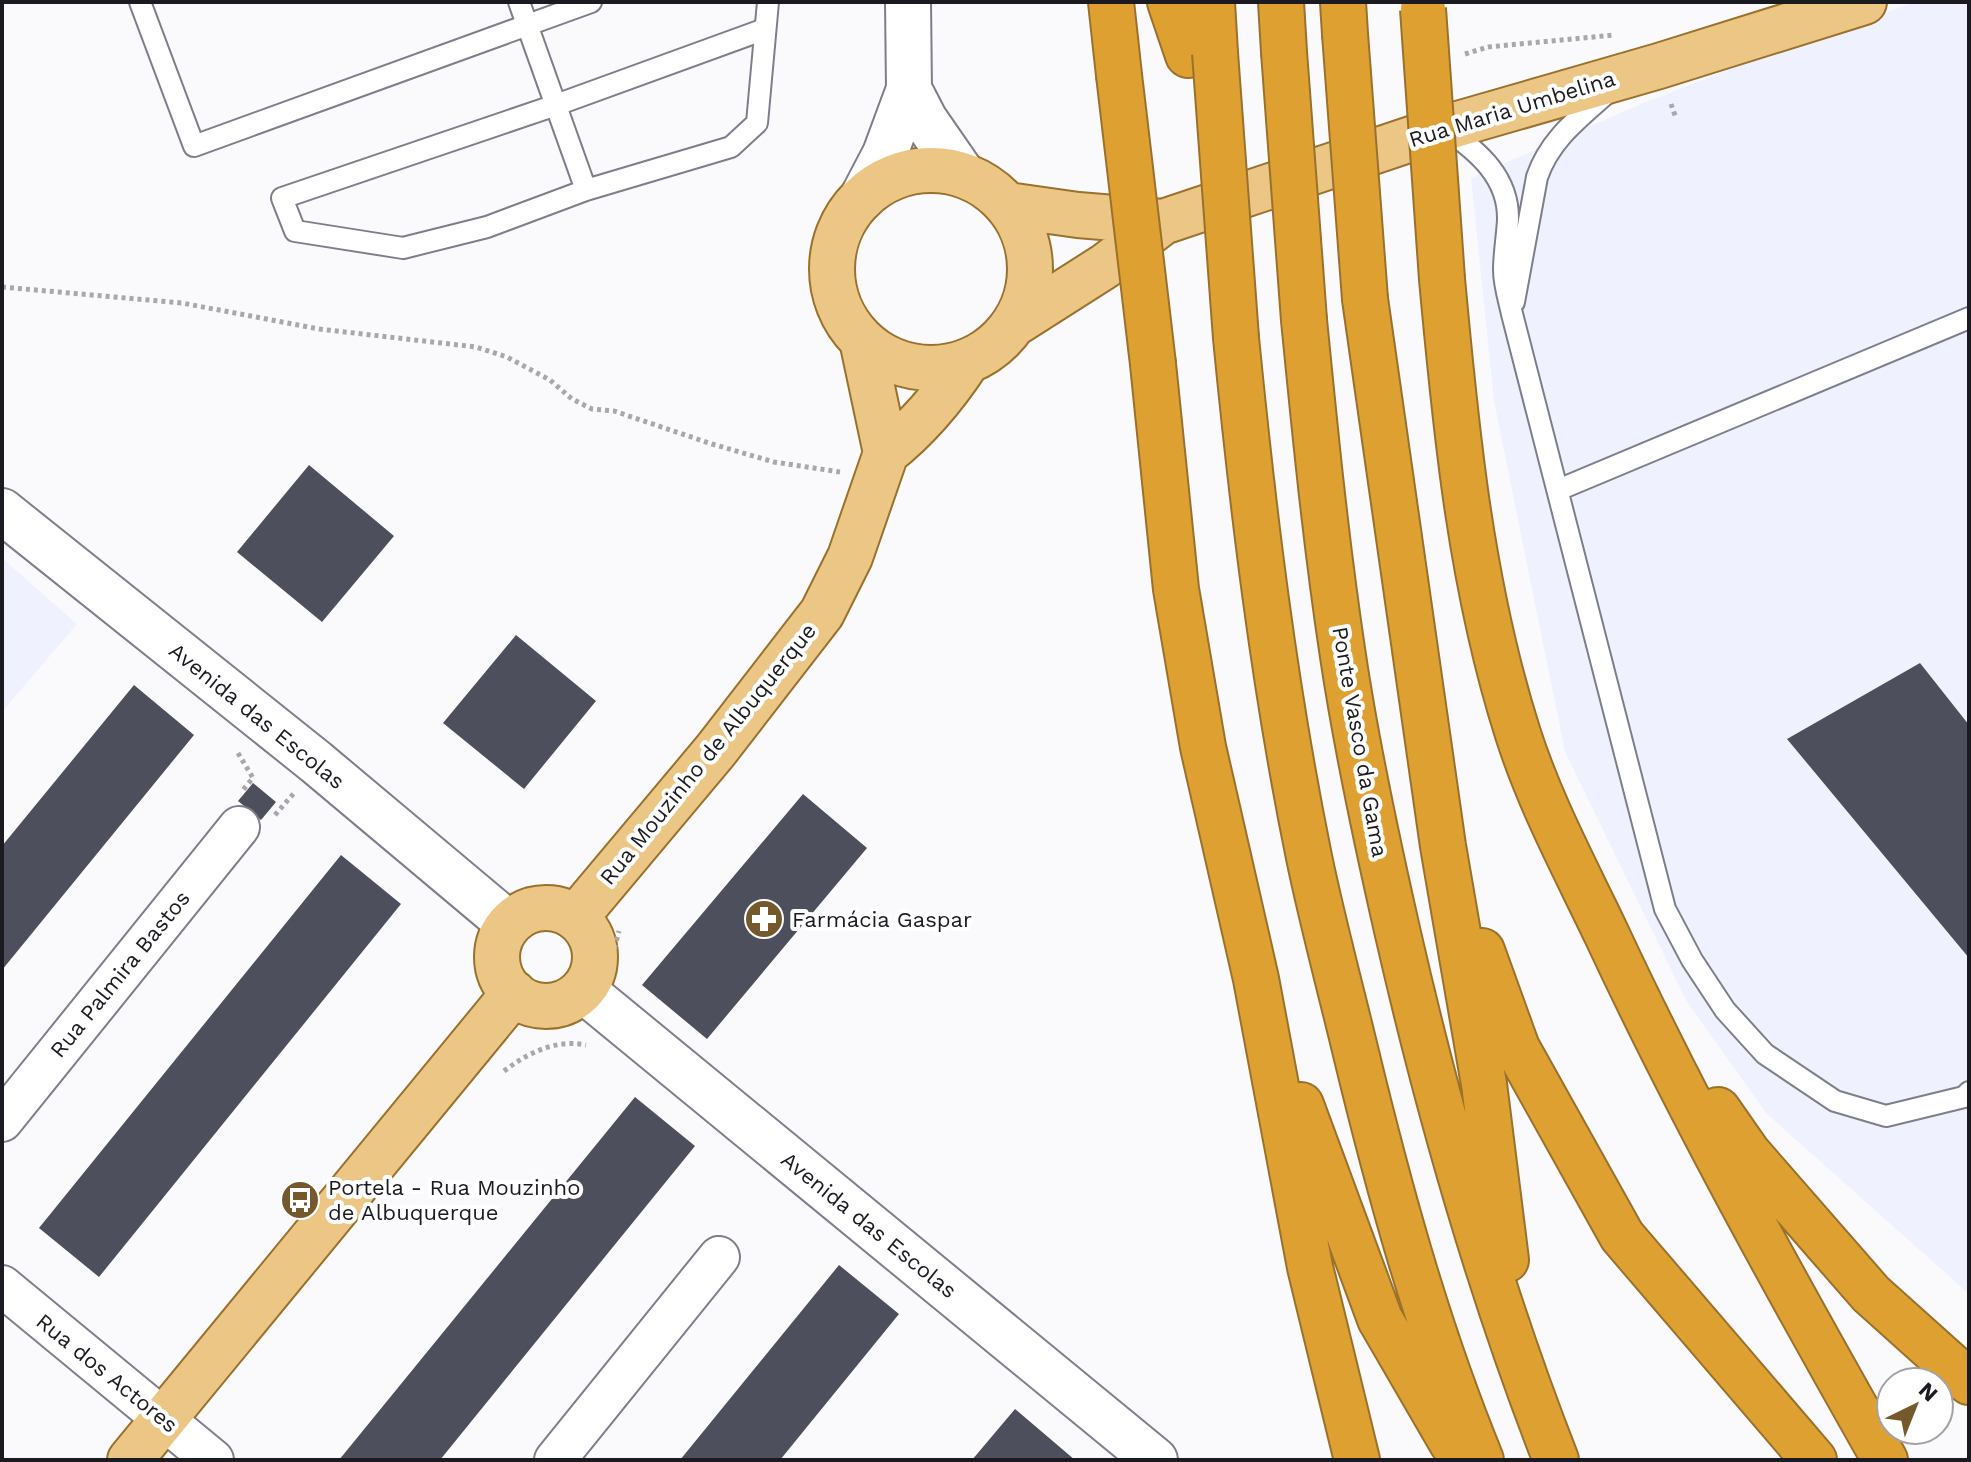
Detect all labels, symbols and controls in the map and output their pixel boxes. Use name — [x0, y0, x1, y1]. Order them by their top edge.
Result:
street label: Rua Maria Umbelina — [1406, 66, 1618, 152]
street label: Rua Mouzinho de Albuquerque — [595, 618, 821, 890]
street label: Ponte Vasco da Gama — [1327, 625, 1393, 859]
street label: Avenida das Escolas — [164, 638, 350, 794]
street label: Rua Palmira Bastos — [45, 886, 195, 1062]
pharmacy icon: Farmácia Gaspar — [743, 898, 785, 940]
place label: Farmácia Gaspar — [792, 907, 972, 932]
street label: Avenida das Escolas — [776, 1147, 962, 1303]
place label: Portela - Rua Mouzinho de Albuquerque — [328, 1175, 580, 1225]
bus stop icon: Portela - Rua Mouzinho de Albuquerque — [279, 1179, 321, 1221]
street label: Rua dos Actores — [31, 1308, 183, 1438]
north arrow — [1875, 1366, 1955, 1446]
text: N — [1914, 1377, 1943, 1406]

